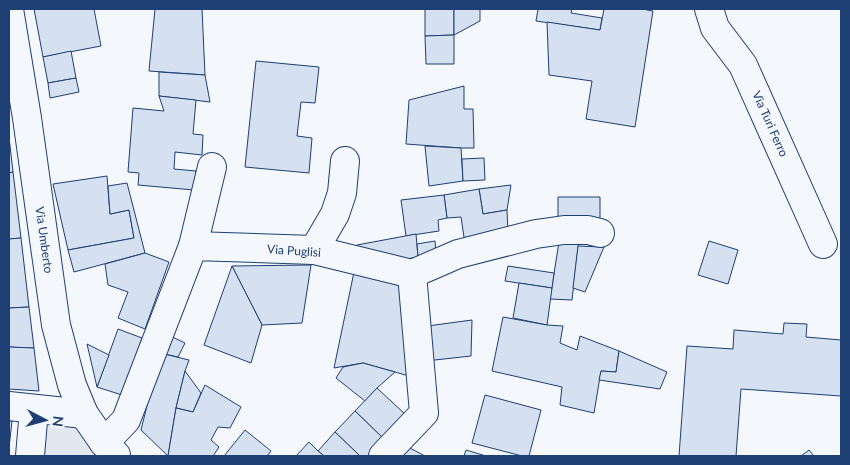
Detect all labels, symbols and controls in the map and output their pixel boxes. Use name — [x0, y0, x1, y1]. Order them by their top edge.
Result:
street label: Via Turi Ferro — [749, 89, 792, 159]
street label: Via Umberto — [32, 206, 57, 274]
street label: Via Puglisi — [267, 241, 322, 260]
north arrow — [20, 395, 70, 445]
text: N — [49, 415, 67, 428]

